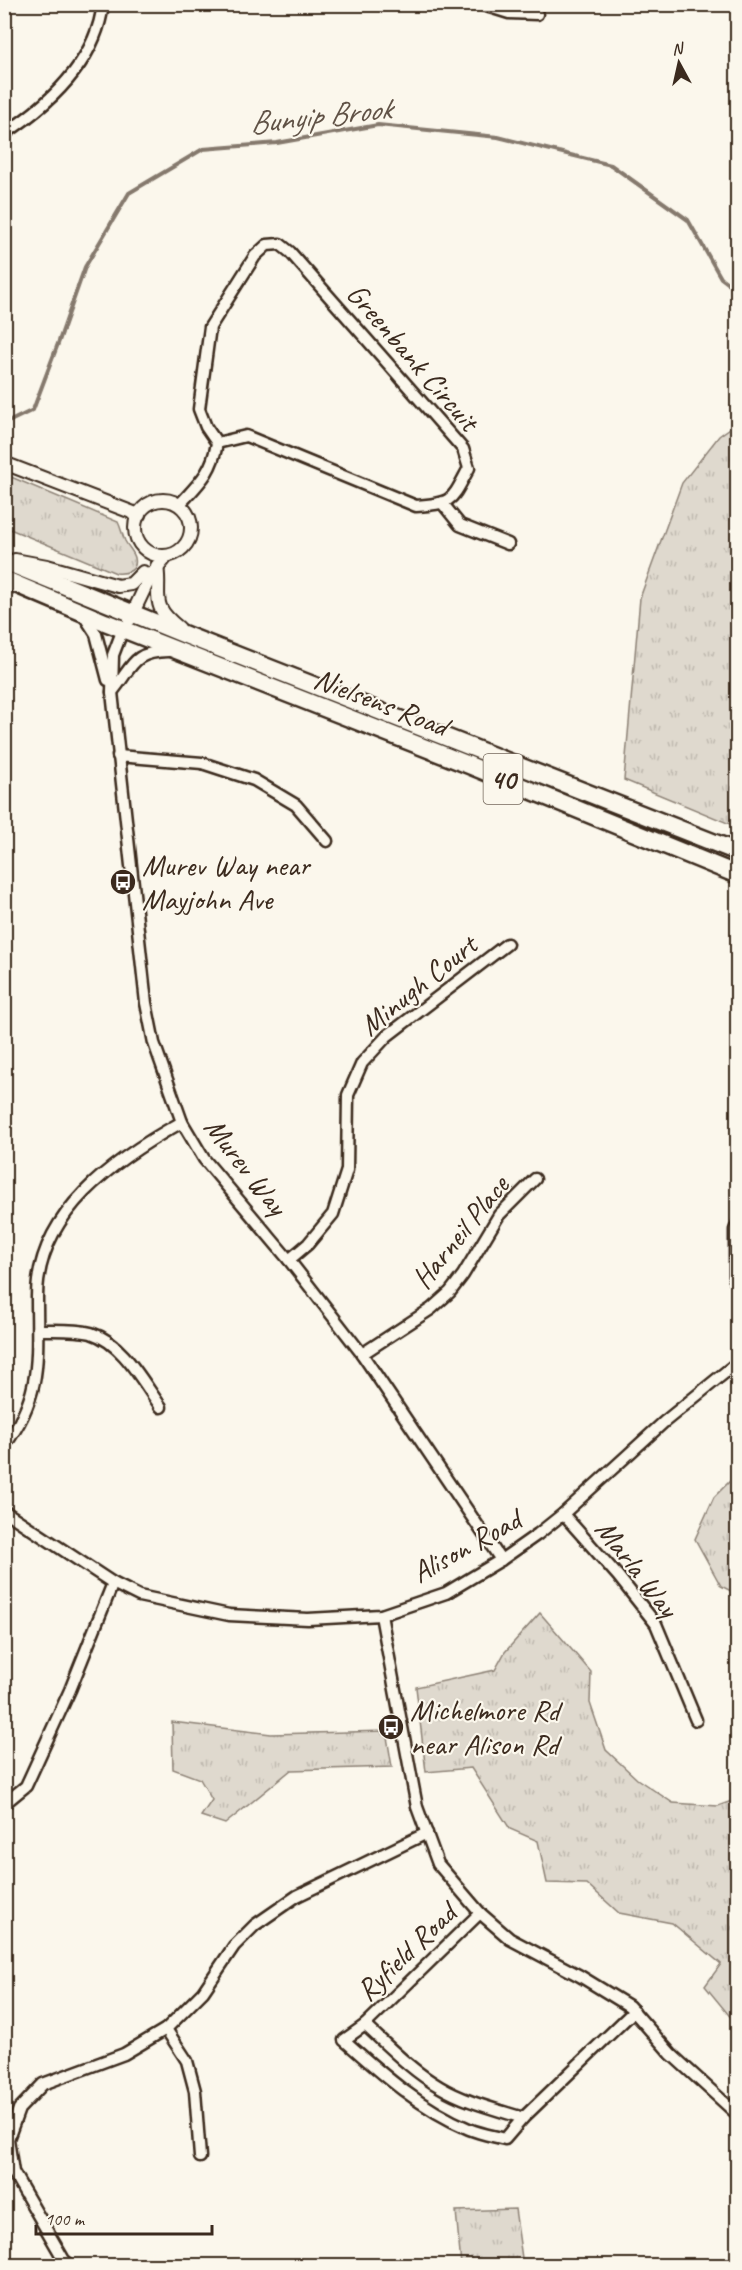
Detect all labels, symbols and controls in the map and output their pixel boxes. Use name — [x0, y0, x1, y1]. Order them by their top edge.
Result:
north arrow — [649, 33, 709, 93]
text: N — [671, 38, 686, 60]
water label: Bunyip Brook — [247, 87, 398, 143]
street label: Greenbank Circuit — [339, 275, 489, 441]
street label: Nielsens Road — [309, 659, 457, 746]
road number: 40 — [484, 754, 522, 804]
place label: Murev Way near Mayjohn Ave — [142, 846, 312, 918]
bus stop icon: Murev Way near Mayjohn Ave — [108, 867, 138, 897]
street label: Minugh Court — [352, 924, 487, 1044]
street label: Murev Way — [196, 1109, 298, 1225]
street label: Harneil Place — [403, 1166, 519, 1296]
street label: Alison Road — [405, 1499, 531, 1591]
street label: Marla Way — [587, 1511, 689, 1627]
place label: Michelmore Rd near Alison Rd — [410, 1691, 564, 1763]
bus stop icon: Michelmore Rd near Alison Rd — [376, 1712, 406, 1742]
street label: Ryfield Road — [348, 1892, 467, 2009]
scale bar — [36, 2198, 212, 2236]
text: 100 m — [45, 2208, 86, 2230]

